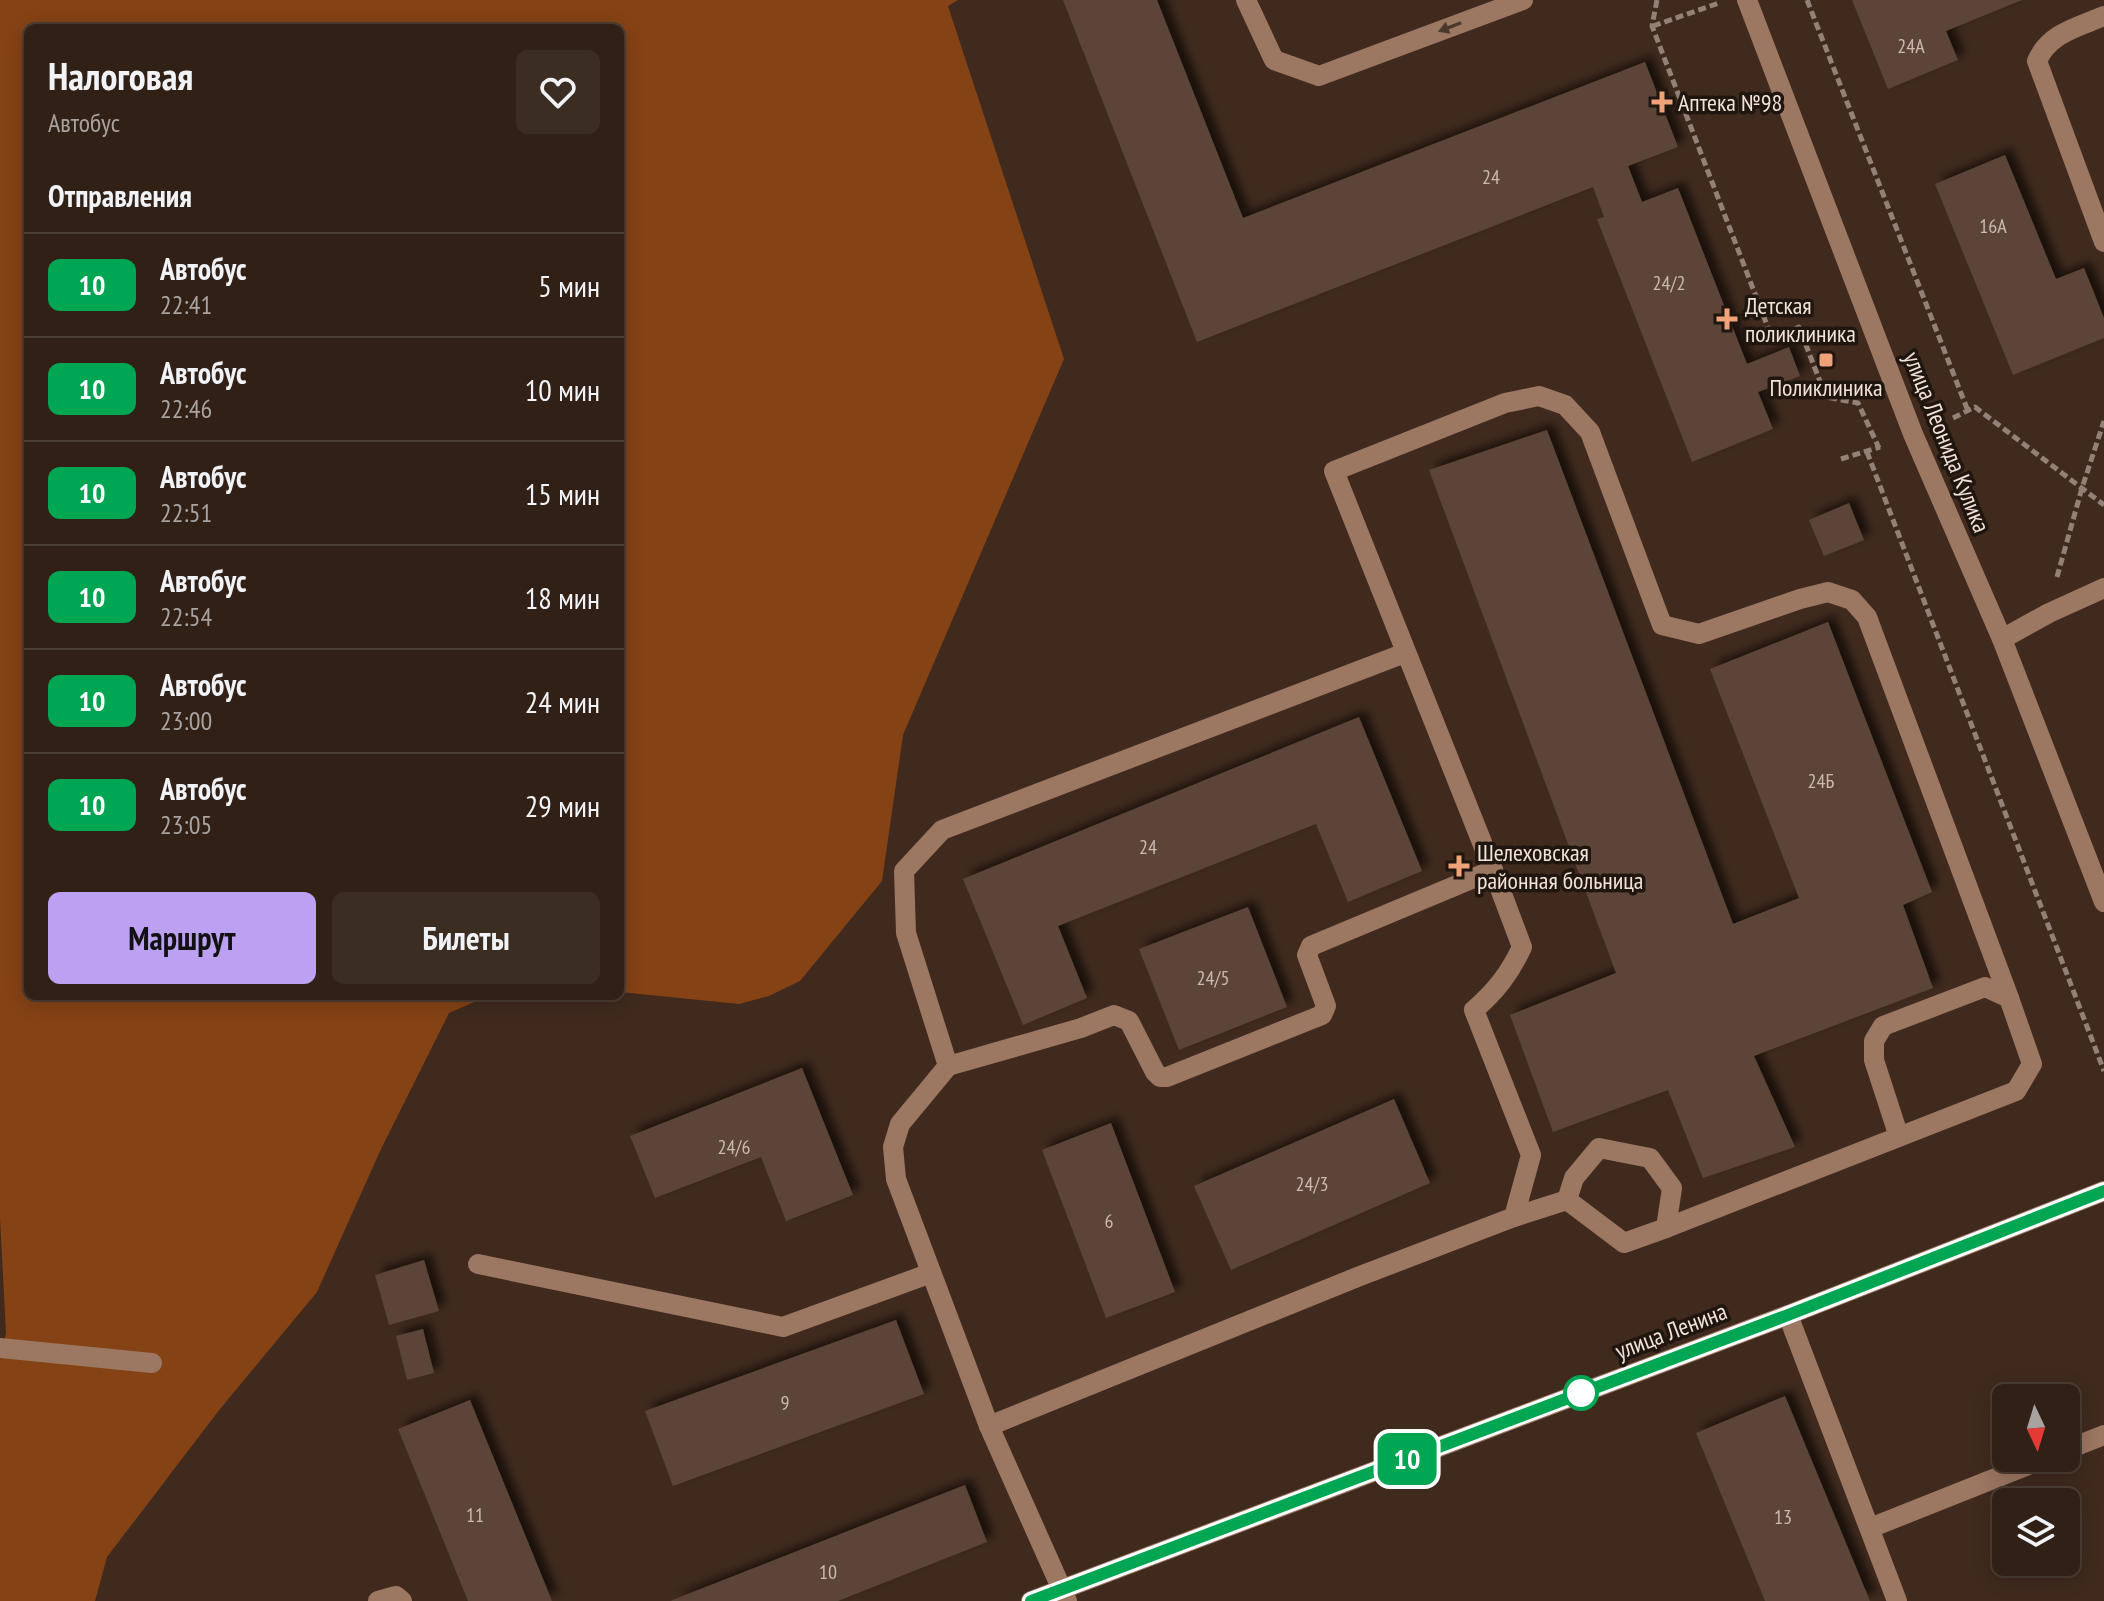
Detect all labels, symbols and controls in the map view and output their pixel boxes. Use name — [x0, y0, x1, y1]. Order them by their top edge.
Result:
one-way arrow — [1437, 21, 1461, 34]
house number: 24А — [1897, 33, 1925, 59]
button: heart — [516, 50, 600, 134]
text: Налоговая — [48, 51, 193, 100]
place label: Аптека №98 — [1678, 87, 1782, 118]
marker: Аптека №98 — [1653, 93, 1671, 111]
text: Автобус — [48, 106, 120, 139]
house number: 24 — [1482, 164, 1500, 190]
text: Отправления — [48, 176, 192, 215]
house number: 16А — [1979, 213, 2007, 239]
text: Автобус — [160, 249, 247, 288]
text: 10 — [79, 266, 105, 303]
text: 5 мин — [538, 266, 600, 305]
house number: 24/2 — [1653, 270, 1685, 296]
text: 22:41 — [160, 288, 212, 321]
place label: Детская поликлиника — [1745, 290, 1856, 349]
marker: Детская поликлиника — [1716, 308, 1738, 330]
street label: улица Леонида Кулика — [1897, 347, 1997, 537]
marker: Поликлиника — [1817, 351, 1835, 369]
text: Автобус — [160, 353, 247, 392]
text: 10 — [79, 370, 105, 407]
text: 10 мин — [525, 370, 600, 409]
place label: Поликлиника — [1769, 372, 1883, 403]
text: 22:46 — [160, 392, 212, 425]
text: Автобус — [160, 457, 247, 496]
text: 10 — [79, 474, 105, 511]
text: 15 мин — [525, 474, 600, 513]
text: 22:51 — [160, 496, 212, 529]
text: Автобус — [160, 561, 247, 600]
text: 10 — [79, 578, 105, 615]
text: 18 мин — [525, 578, 600, 617]
text: 22:54 — [160, 600, 212, 633]
text: Автобус — [160, 665, 247, 704]
text: 10 — [79, 682, 105, 719]
text: 24 мин — [525, 682, 600, 721]
text: 23:00 — [160, 704, 212, 737]
house number: 24Б — [1808, 768, 1835, 794]
text: Автобус — [160, 769, 247, 808]
text: 10 — [79, 786, 105, 823]
text: 29 мин — [525, 786, 600, 825]
text: 23:05 — [160, 808, 212, 841]
house number: 24 — [1139, 834, 1157, 860]
place label: Шелеховская районная больница — [1477, 837, 1643, 896]
marker: Шелеховская районная больница — [1448, 855, 1470, 877]
button: Маршрут — [48, 892, 316, 984]
button: Билеты — [332, 892, 600, 984]
house number: 24/5 — [1197, 965, 1229, 991]
house number: 24/6 — [718, 1134, 750, 1160]
house number: 24/3 — [1296, 1171, 1328, 1197]
house number: 6 — [1105, 1208, 1114, 1234]
street label: улица Ленина — [1611, 1296, 1731, 1366]
unlabelled marker — [1564, 1376, 1598, 1410]
north arrow — [1992, 1384, 2080, 1472]
map controls — [1992, 1384, 2080, 1576]
house number: 9 — [781, 1390, 790, 1416]
line badge: 10 — [1371, 1433, 1443, 1485]
text: 10 — [1394, 1440, 1420, 1477]
button: layers — [1992, 1488, 2080, 1576]
house number: 11 — [466, 1502, 484, 1528]
house number: 13 — [1774, 1504, 1792, 1530]
house number: 10 — [819, 1559, 837, 1585]

